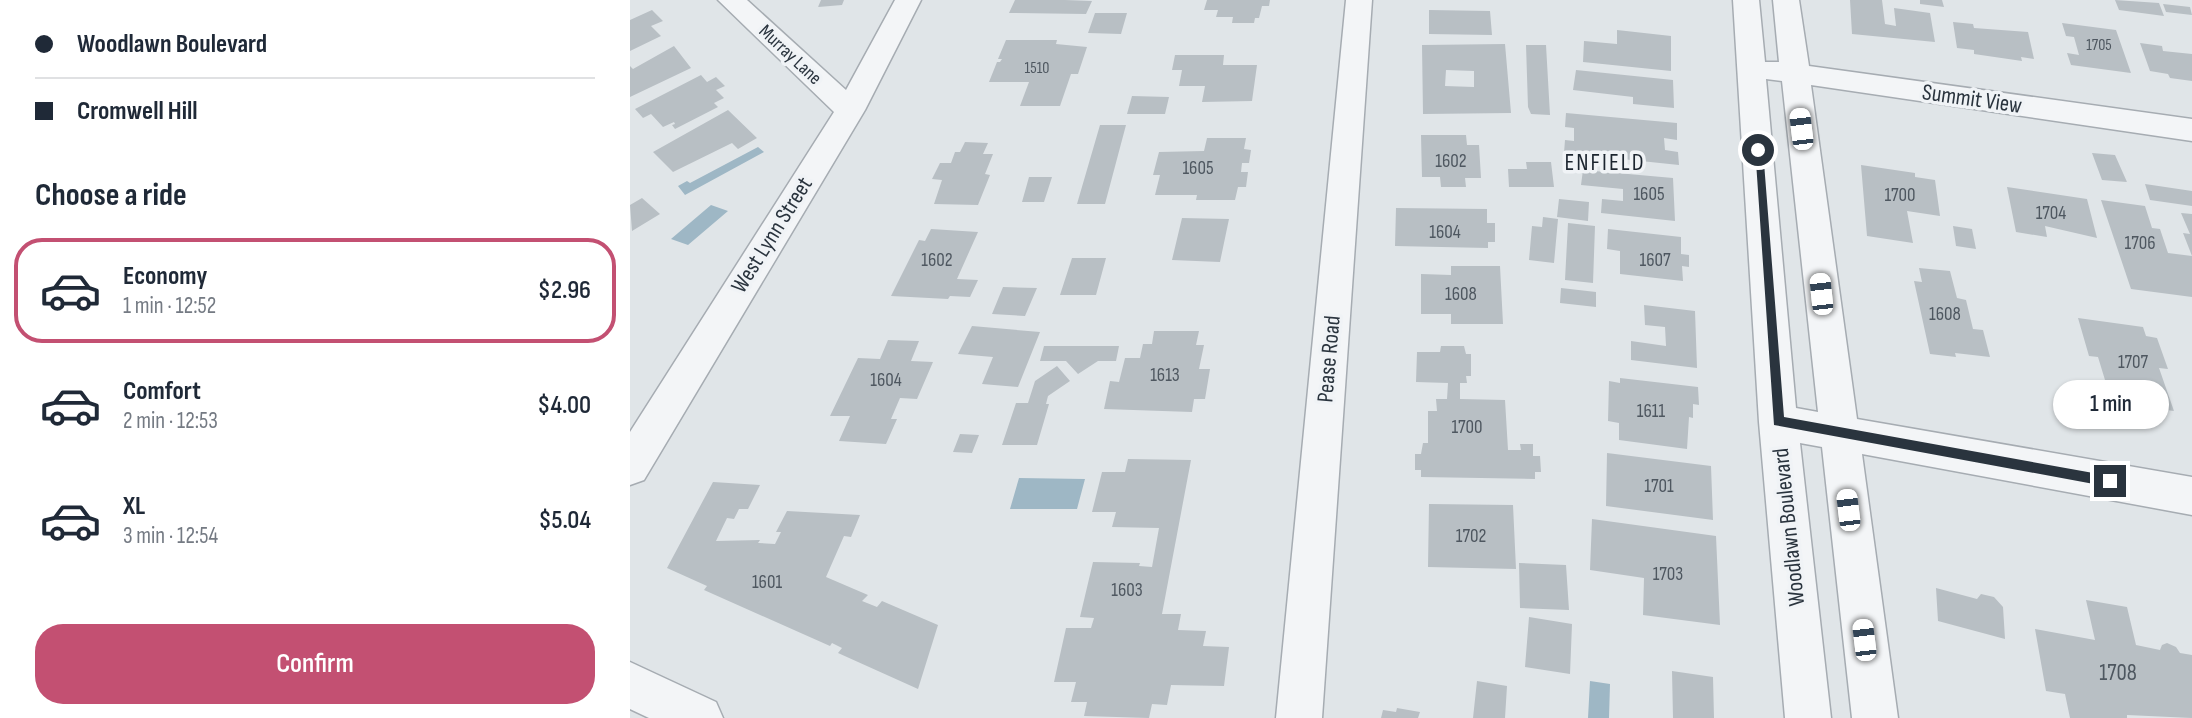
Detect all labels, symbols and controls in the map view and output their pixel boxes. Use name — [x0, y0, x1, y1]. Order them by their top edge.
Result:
street label: Murray Lane — [754, 20, 826, 90]
text: Woodlawn Boulevard — [77, 29, 267, 60]
house number: 1705 — [2086, 36, 2112, 55]
house number: 1510 — [1025, 59, 1049, 78]
street label: Summit View — [1920, 78, 2024, 120]
text: Cromwell Hill — [77, 96, 198, 127]
car — [1789, 107, 1814, 151]
route start — [1742, 134, 1774, 166]
district label: ENFIELD — [1564, 148, 1646, 177]
house number: 1602 — [1435, 150, 1467, 173]
house number: 1605 — [1182, 157, 1214, 180]
street label: West Lynn Street — [725, 172, 819, 298]
text: Choose a ride — [35, 176, 187, 215]
house number: 1605 — [1633, 183, 1665, 206]
house number: 1700 — [1884, 184, 1916, 207]
house number: 1704 — [2036, 202, 2066, 225]
house number: 1604 — [1429, 221, 1461, 244]
house number: 1706 — [2125, 232, 2155, 255]
house number: 1602 — [921, 249, 953, 272]
house number: 1607 — [1639, 249, 1671, 272]
icon: car — [39, 259, 102, 322]
text: Economy — [123, 261, 207, 292]
car — [1809, 272, 1834, 316]
text: $2.96 — [538, 275, 591, 306]
house number: 1608 — [1445, 283, 1477, 306]
text: 1 min · 12:52 — [123, 292, 216, 320]
house number: 1608 — [1929, 303, 1961, 326]
street label: Pease Road — [1311, 314, 1347, 404]
house number: 1707 — [2118, 351, 2148, 374]
house number: 1613 — [1150, 364, 1180, 387]
house number: 1604 — [870, 369, 902, 392]
icon: car — [39, 374, 102, 437]
text: Comfort — [123, 376, 201, 407]
callout: 1 min — [2052, 379, 2168, 428]
text: $4.00 — [537, 390, 591, 421]
text: 1 min — [2090, 390, 2132, 418]
house number: 1611 — [1637, 400, 1665, 423]
text: 2 min · 12:53 — [123, 407, 218, 435]
house number: 1700 — [1451, 416, 1483, 439]
street label: Woodlawn Boulevard — [1767, 447, 1811, 607]
route end — [2094, 465, 2126, 497]
house number: 1701 — [1644, 475, 1674, 498]
car — [1836, 488, 1861, 532]
icon: car — [39, 489, 102, 552]
text: XL — [123, 491, 145, 522]
text: $5.04 — [538, 505, 591, 536]
text: 3 min · 12:54 — [123, 522, 218, 550]
house number: 1702 — [1456, 525, 1486, 548]
house number: 1703 — [1653, 563, 1683, 586]
house number: 1601 — [752, 571, 782, 594]
house number: 1603 — [1111, 579, 1143, 602]
car — [1852, 618, 1877, 662]
button: Confirm — [35, 624, 595, 704]
house number: 1708 — [2099, 659, 2137, 687]

